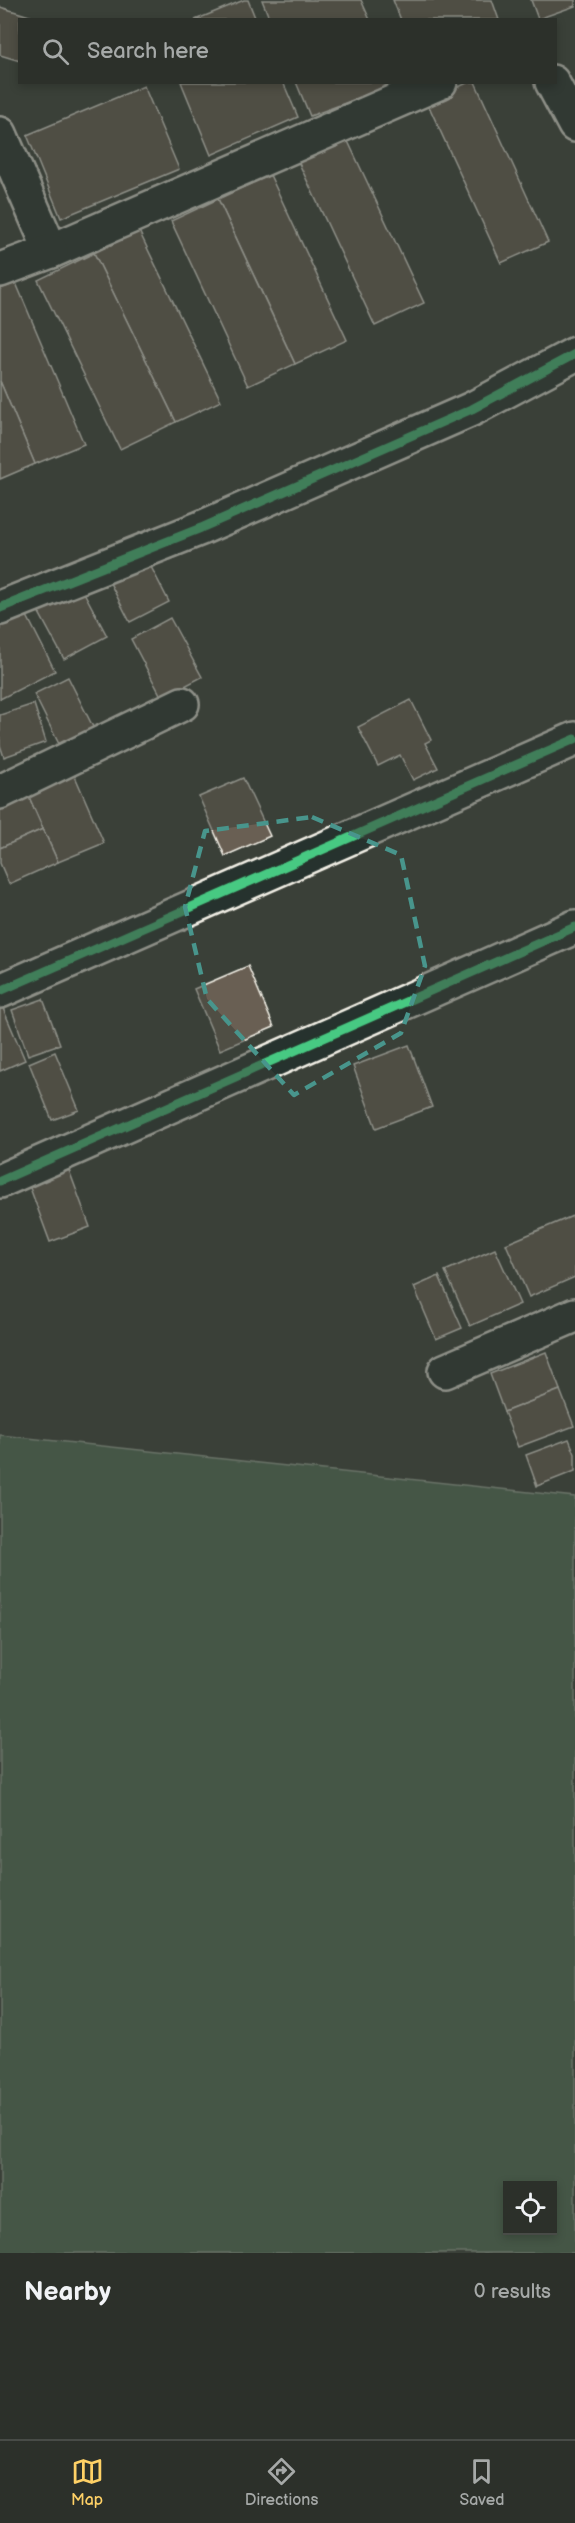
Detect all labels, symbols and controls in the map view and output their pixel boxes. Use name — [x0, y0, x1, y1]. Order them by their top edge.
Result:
search box — [18, 18, 557, 84]
icon: search — [39, 35, 72, 68]
text: Search here — [87, 38, 209, 65]
map controls — [503, 2181, 557, 2235]
button: locate — [503, 2181, 557, 2235]
text: Nearby — [24, 2277, 111, 2308]
text: 0 results — [474, 2280, 551, 2304]
tab: Map — [71, 2455, 104, 2510]
tab: Directions — [245, 2455, 318, 2510]
tab: Saved — [459, 2455, 504, 2510]

